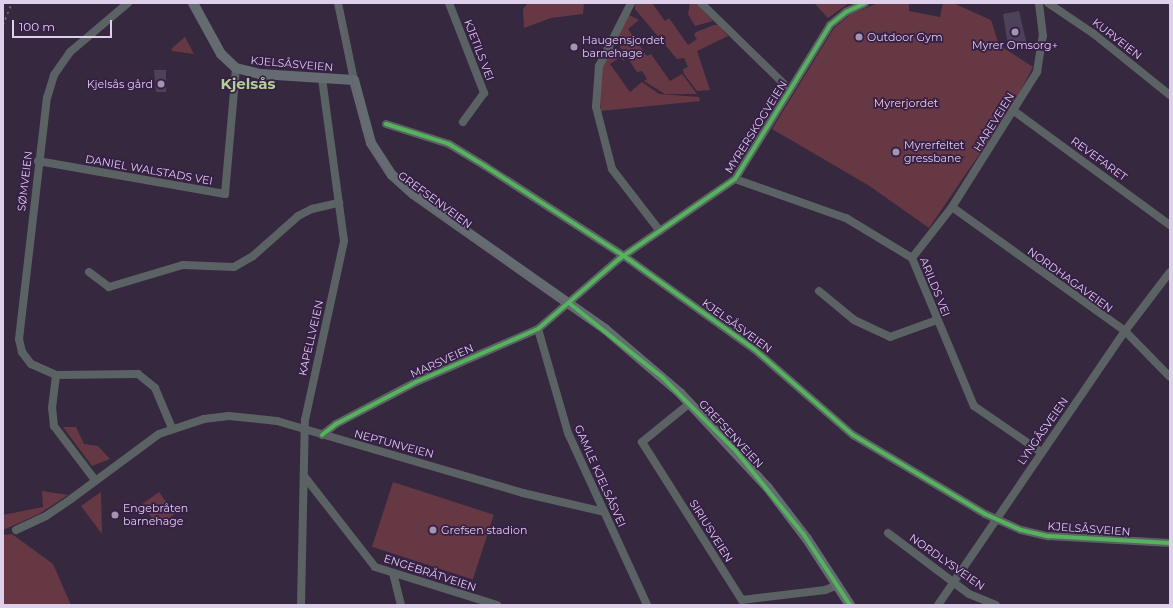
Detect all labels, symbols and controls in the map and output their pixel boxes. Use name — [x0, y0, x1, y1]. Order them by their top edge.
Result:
scale bar — [14, 12, 114, 38]
street label: KURVEIEN — [1090, 16, 1144, 62]
street label: KJETILS VEI — [461, 17, 497, 83]
text: 100 m — [19, 19, 55, 34]
marker: Myrer Omsorg+ — [1010, 27, 1020, 37]
place label: Outdoor Gym — [867, 30, 943, 44]
marker: Outdoor Gym — [854, 32, 864, 42]
place label: Haugensjordet barnehage — [582, 34, 665, 60]
place label: Myrer Omsorg+ — [972, 38, 1058, 52]
marker: Haugensjordet barnehage — [569, 42, 579, 52]
street label: KJELSÅSVEIEN — [250, 54, 334, 74]
district label: Kjelsås — [221, 75, 275, 93]
place label: Kjelsås gård — [87, 77, 153, 91]
street label: MYRERSKOGVEIEN — [722, 78, 790, 176]
marker: Kjelsås gård — [156, 79, 166, 89]
street label: HAREVEIEN — [971, 90, 1017, 154]
park label: Myrerjordet — [874, 96, 938, 110]
street label: REVEFARET — [1068, 134, 1130, 184]
place label: Myrerfeltet gressbane — [904, 139, 964, 165]
marker: Myrerfeltet gressbane — [891, 147, 901, 157]
street label: SØMVEIEN — [15, 150, 35, 212]
street label: DANIEL WALSTADS VEI — [84, 152, 214, 188]
street label: GREFSENVEIEN — [395, 169, 475, 231]
street label: NORDHAGAVEIEN — [1025, 245, 1115, 315]
street label: ARILDS VEI — [917, 256, 953, 318]
street label: KJELSÅSVEIEN — [700, 296, 774, 356]
street label: KAPELLVEIEN — [296, 299, 326, 377]
street label: MARSVEIEN — [408, 341, 476, 381]
street label: LYNGÅSVEIEN — [1015, 395, 1071, 467]
street label: GREFSENVEIEN — [696, 397, 766, 471]
street label: GAMLE KJELSÅSVEI — [572, 423, 628, 529]
street label: NEPTUNVEIEN — [353, 427, 435, 461]
street label: SIRIUSVEIEN — [687, 497, 735, 565]
place label: Engebråten barnehage — [123, 502, 188, 528]
marker: Engebråten barnehage — [110, 510, 120, 520]
street label: KJELSÅSVEIEN — [1047, 520, 1131, 538]
place label: Grefsen stadion — [441, 523, 527, 537]
marker: Grefsen stadion — [428, 525, 438, 535]
street label: NORDLYSVEIEN — [907, 531, 987, 593]
street label: ENGEBRÅTVEIEN — [382, 552, 478, 594]

